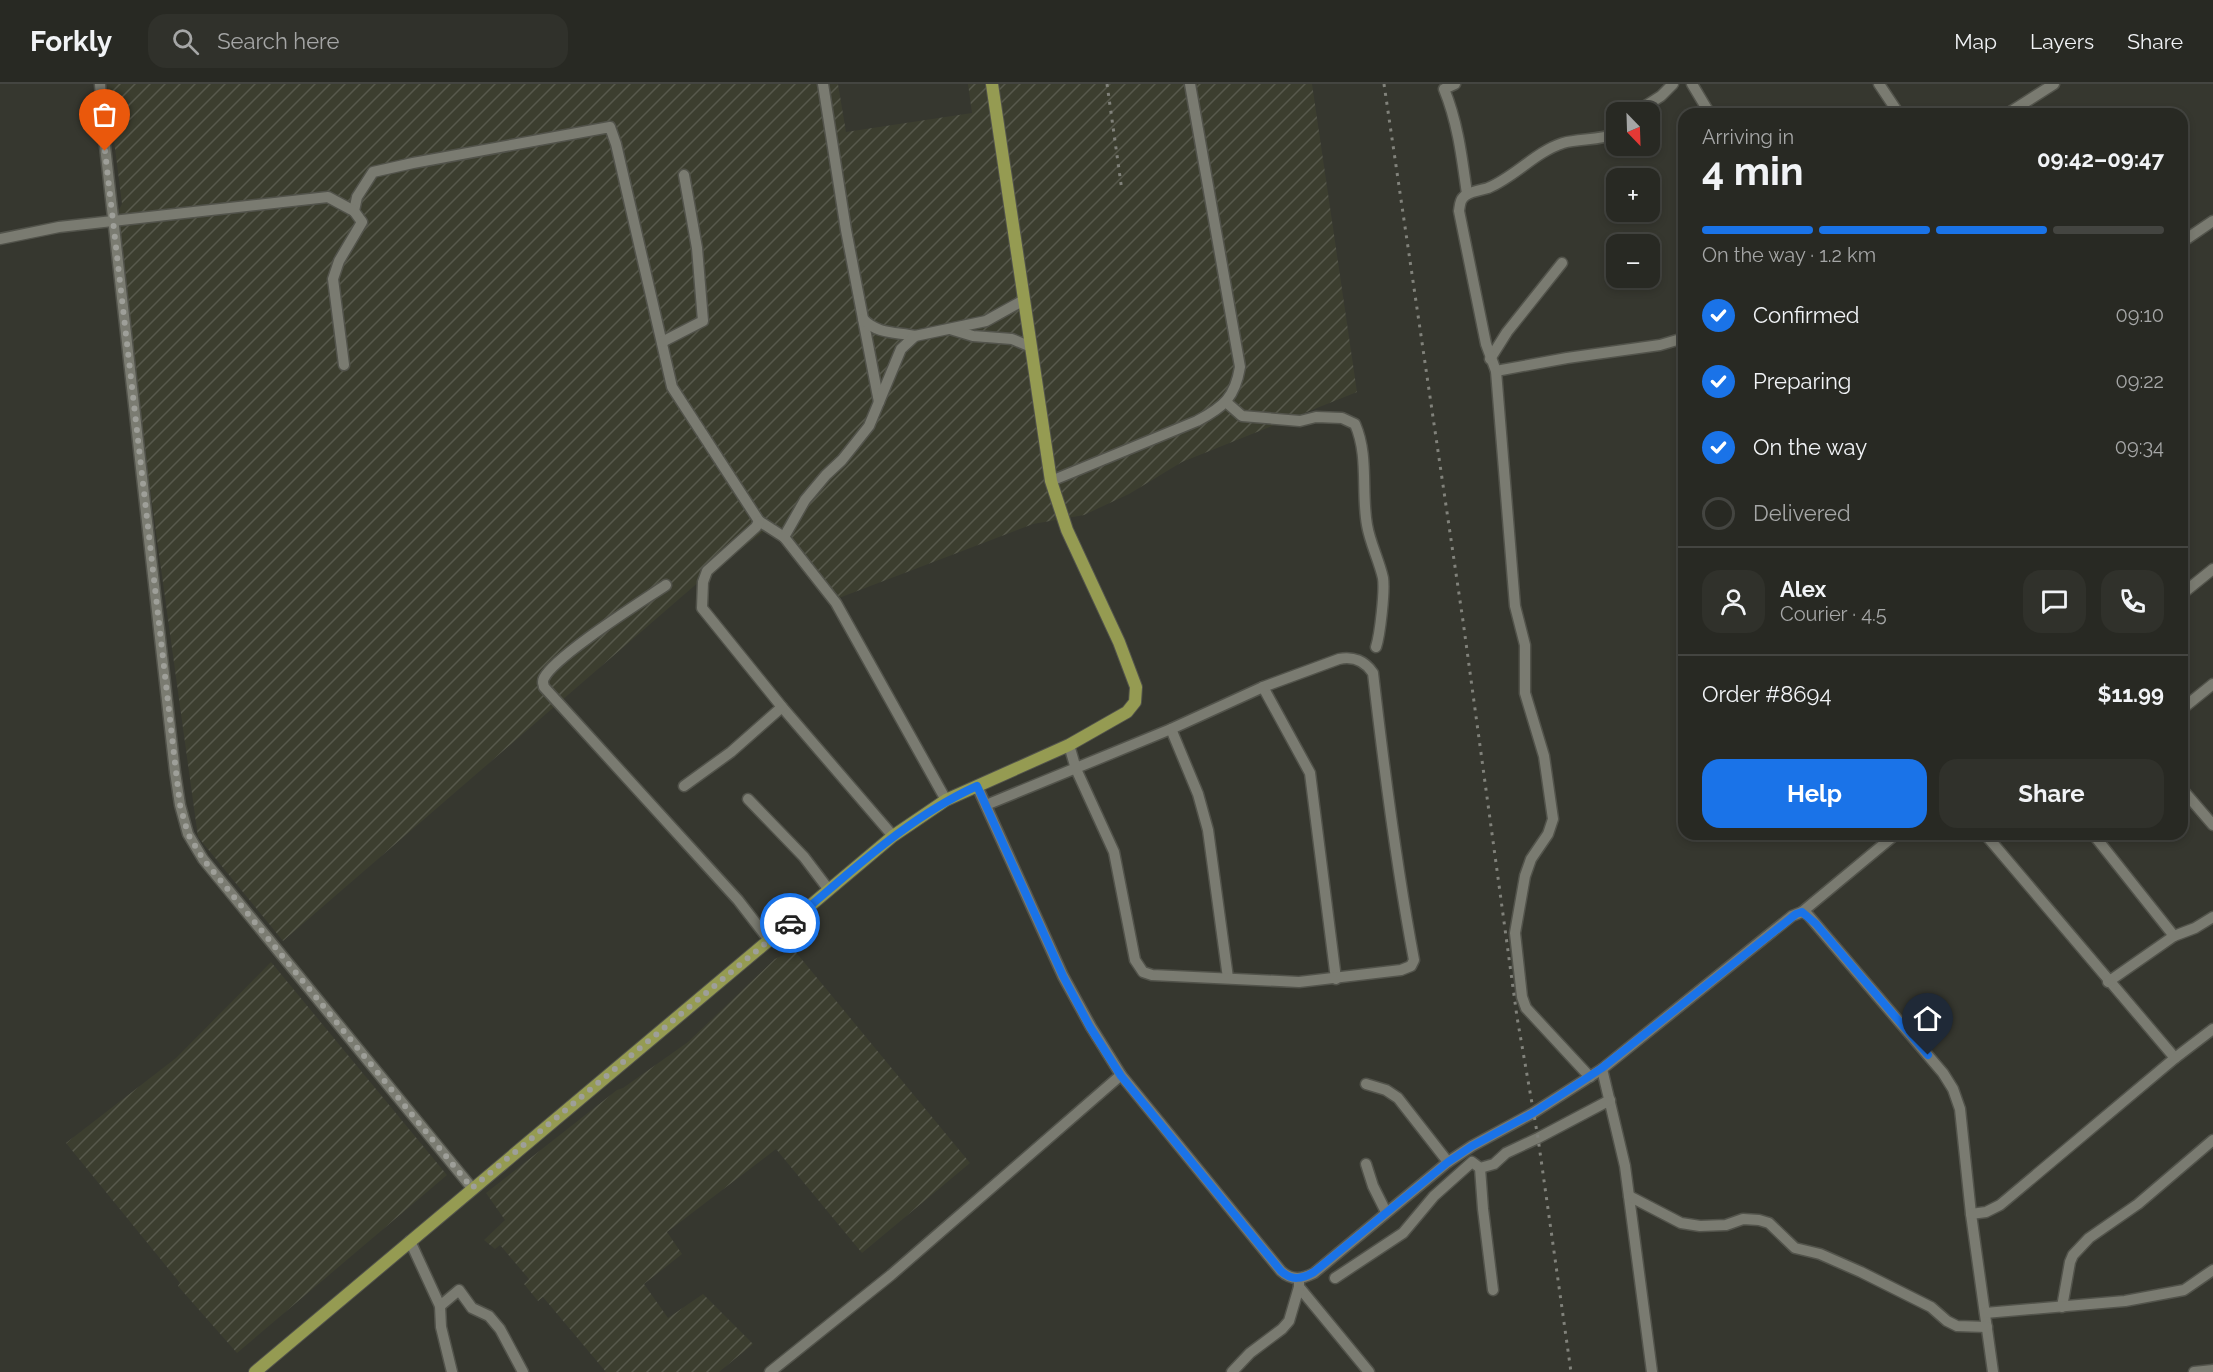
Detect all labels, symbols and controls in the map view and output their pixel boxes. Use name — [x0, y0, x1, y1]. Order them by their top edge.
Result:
search box — [148, 14, 568, 68]
text: Forkly — [30, 25, 112, 58]
icon: search — [169, 25, 202, 58]
text: Search here — [217, 28, 339, 54]
text: Map — [1954, 29, 1997, 54]
text: Layers — [2030, 29, 2094, 54]
text: Share — [2127, 29, 2183, 54]
pin — [79, 89, 130, 151]
icon: bag — [88, 98, 121, 131]
north arrow — [1606, 102, 1660, 156]
map controls — [1606, 102, 1660, 288]
text: Arriving in — [1702, 125, 1794, 149]
text: 09:42–09:47 — [2037, 146, 2164, 172]
text: 4 min — [1702, 148, 1803, 194]
button: + — [1606, 168, 1660, 222]
button: − — [1606, 234, 1660, 288]
text: On the way · 1.2 km — [1702, 243, 1876, 267]
icon: check — [1702, 299, 1735, 332]
text: Confirmed — [1753, 302, 1860, 328]
text: 09:10 — [2115, 303, 2164, 327]
icon: check — [1702, 365, 1735, 398]
text: Preparing — [1753, 368, 1851, 394]
text: 09:22 — [2115, 369, 2164, 393]
icon: check — [1702, 431, 1735, 464]
text: On the way — [1753, 434, 1867, 460]
text: 09:34 — [2115, 435, 2164, 459]
text: Delivered — [1753, 500, 1851, 526]
button: person — [1702, 570, 1765, 633]
button: chat — [2023, 570, 2086, 633]
button: phone — [2101, 570, 2164, 633]
text: Alex — [1780, 576, 1826, 602]
text: Courier · 4.5 — [1780, 602, 1887, 626]
text: Order #8694 — [1702, 681, 1831, 707]
text: $11.99 — [2097, 681, 2164, 707]
button: Help — [1702, 759, 1927, 828]
button: Share — [1939, 759, 2164, 828]
courier — [760, 893, 820, 953]
icon: car — [774, 907, 807, 940]
pin — [1902, 993, 1953, 1055]
icon: home — [1911, 1002, 1944, 1035]

